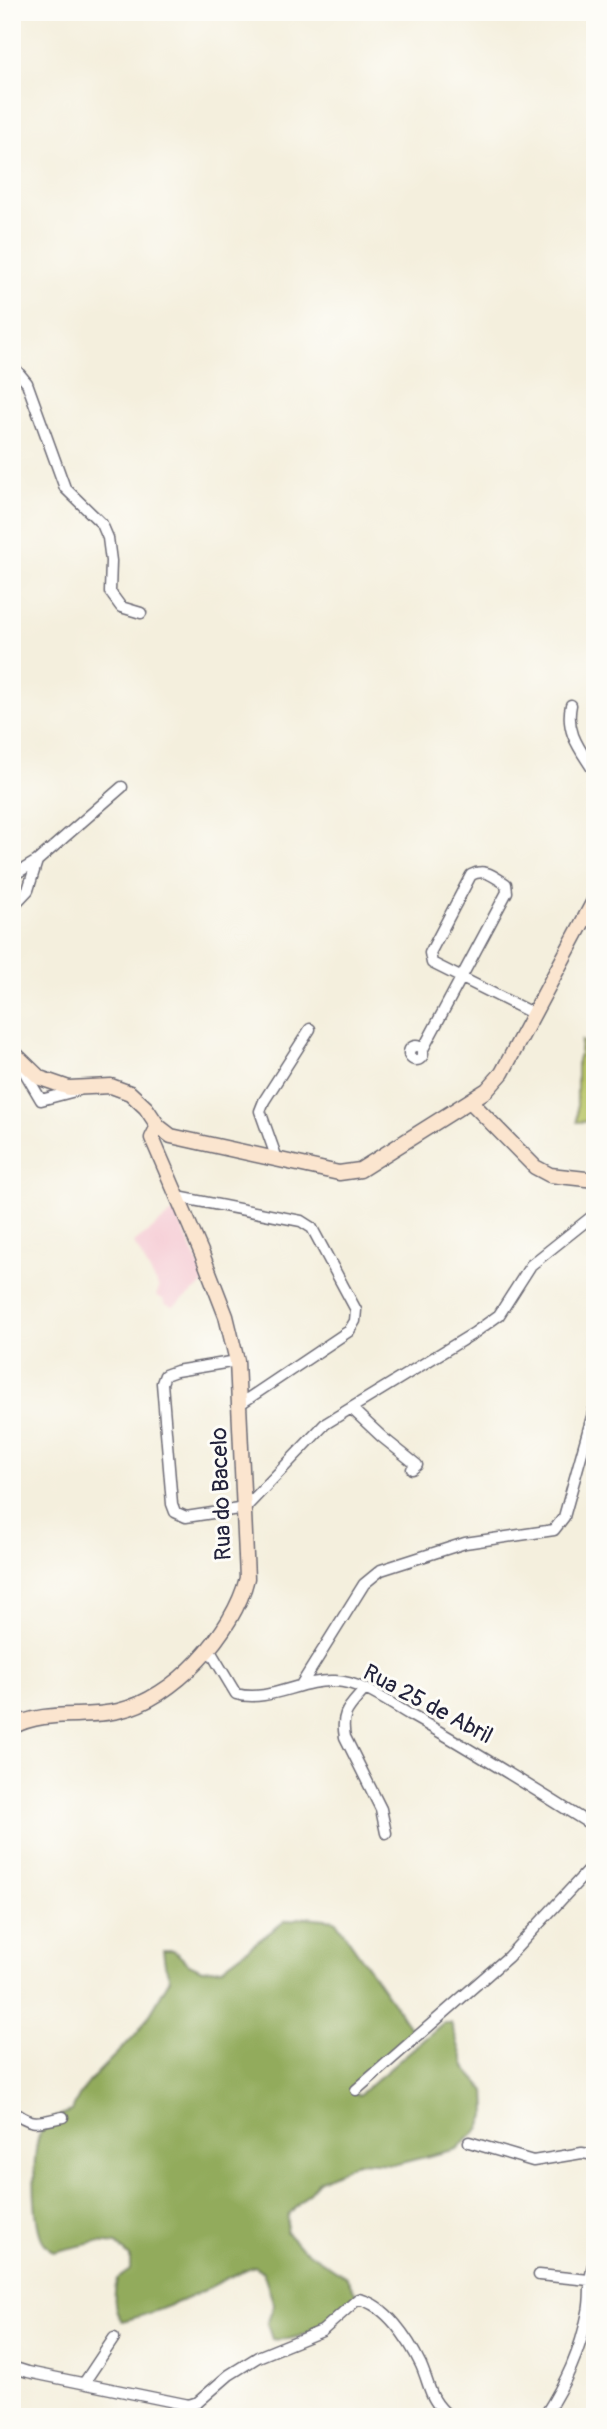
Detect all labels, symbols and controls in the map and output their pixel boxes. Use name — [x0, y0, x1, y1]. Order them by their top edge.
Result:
street label: Rua do Bacelo — [204, 1427, 238, 1561]
street label: Rua 25 de Abril — [358, 1658, 498, 1750]

